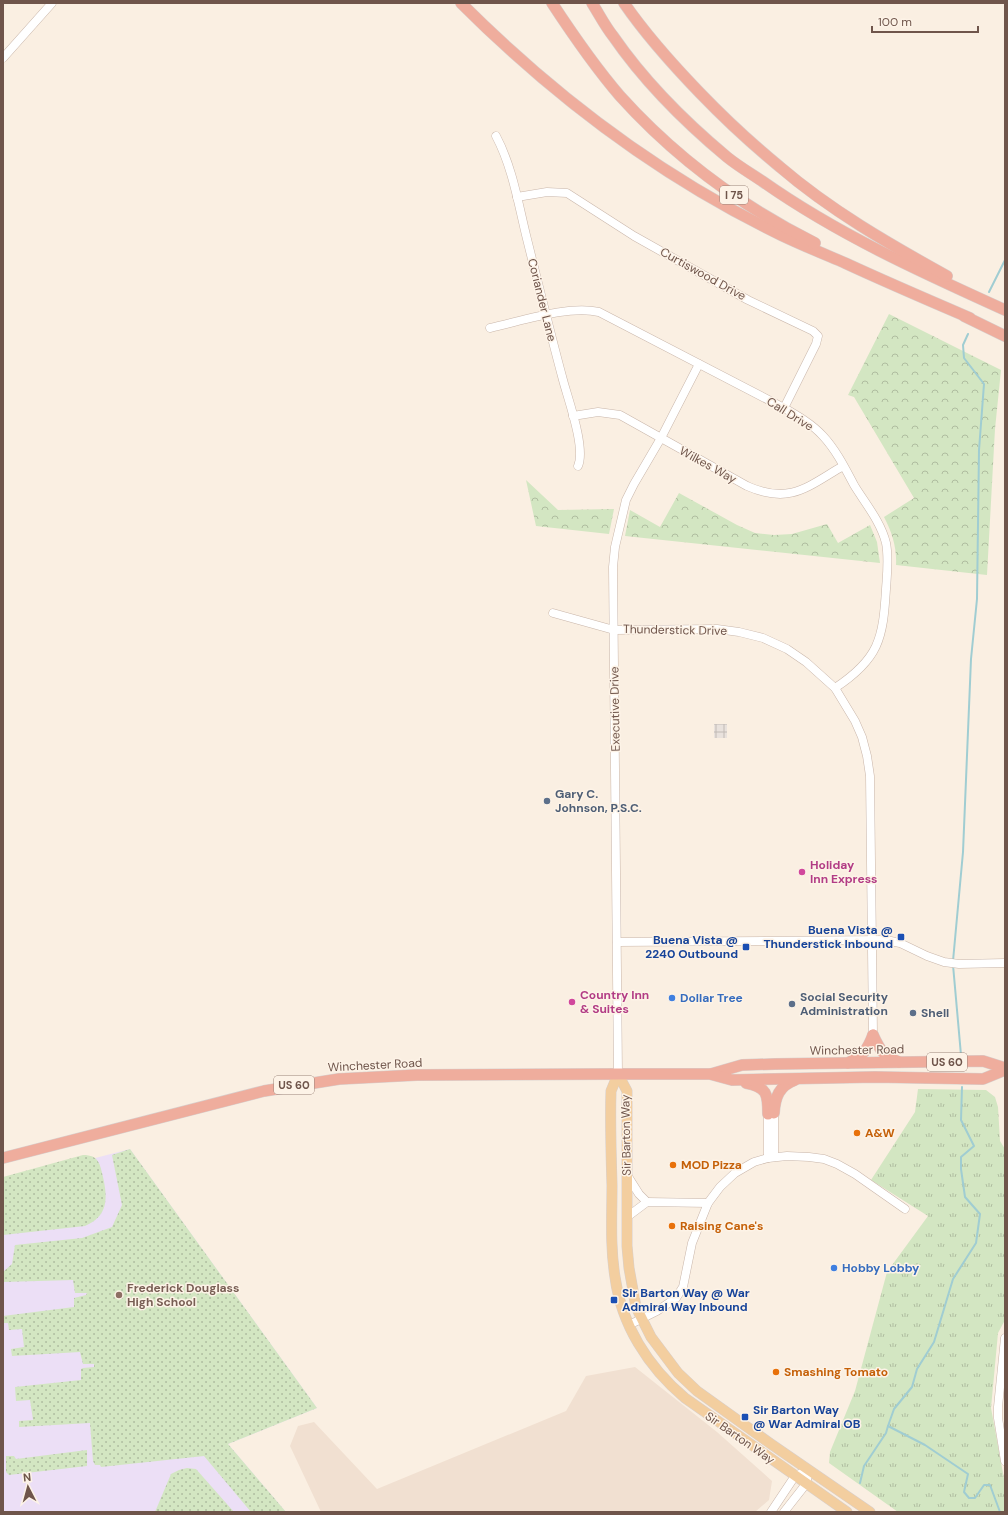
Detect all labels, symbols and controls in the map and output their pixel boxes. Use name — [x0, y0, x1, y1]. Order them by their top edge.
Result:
scale bar — [872, 8, 978, 34]
text: 100 m — [878, 14, 912, 30]
road number: I 75 — [720, 186, 748, 204]
street label: Curtiswood Drive — [657, 244, 749, 304]
street label: Coriander Lane — [524, 257, 560, 343]
street label: Call Drive — [764, 393, 816, 435]
street label: Wilkes Way — [677, 443, 740, 487]
street label: Thunderstick Drive — [623, 621, 727, 639]
street label: Executive Drive — [606, 666, 624, 752]
place label: Gary C. Johnson, P.S.C. — [555, 786, 642, 816]
marker: Gary C. Johnson, P.S.C. — [542, 796, 552, 806]
place label: Holiday Inn Express — [810, 857, 877, 887]
marker: Holiday Inn Express — [797, 867, 807, 877]
place label: Buena Vista @ Thunderstick Inbound — [763, 922, 893, 952]
place label: Buena Vista @ 2240 Outbound — [645, 932, 738, 962]
marker: Buena Vista @ Thunderstick Inbound — [896, 932, 906, 942]
marker: Buena Vista @ 2240 Outbound — [741, 942, 751, 952]
place label: Country Inn & Suites — [580, 987, 649, 1017]
place label: Social Security Administration — [800, 989, 889, 1019]
place label: Dollar Tree — [680, 990, 743, 1006]
marker: Dollar Tree — [667, 993, 677, 1003]
marker: Country Inn & Suites — [567, 997, 577, 1007]
marker: Social Security Administration — [787, 999, 797, 1009]
place label: Shell — [921, 1005, 949, 1021]
marker: Shell — [908, 1008, 918, 1018]
street label: Winchester Road — [810, 1041, 904, 1059]
road number: US 60 — [927, 1053, 967, 1071]
street label: Winchester Road — [327, 1055, 423, 1075]
road number: US 60 — [274, 1076, 314, 1094]
street label: Sir Barton Way — [617, 1094, 635, 1176]
place label: A&W — [865, 1125, 895, 1141]
marker: A&W — [852, 1128, 862, 1138]
place label: MOD Pizza — [681, 1157, 742, 1173]
marker: MOD Pizza — [668, 1160, 678, 1170]
place label: Raising Cane's — [680, 1218, 763, 1234]
marker: Raising Cane's — [667, 1221, 677, 1231]
place label: Hobby Lobby — [842, 1260, 920, 1276]
marker: Hobby Lobby — [829, 1263, 839, 1273]
place label: Frederick Douglass High School — [127, 1280, 239, 1310]
place label: Sir Barton Way @ War Admiral Way Inbound — [622, 1285, 750, 1315]
marker: Frederick Douglass High School — [114, 1290, 124, 1300]
marker: Sir Barton Way @ War Admiral Way Inbound — [609, 1295, 619, 1305]
place label: Smashing Tomato — [784, 1364, 888, 1380]
marker: Smashing Tomato — [771, 1367, 781, 1377]
place label: Sir Barton Way @ War Admiral OB — [753, 1402, 861, 1432]
street label: Sir Barton Way — [702, 1408, 778, 1468]
marker: Sir Barton Way @ War Admiral OB — [740, 1412, 750, 1422]
north arrow — [8, 1467, 48, 1507]
text: N — [22, 1470, 32, 1484]

